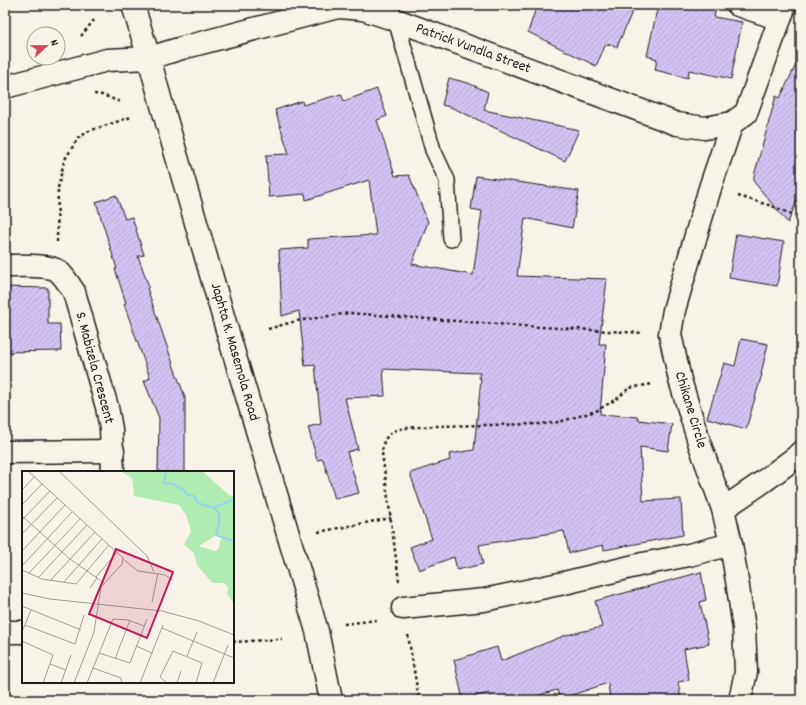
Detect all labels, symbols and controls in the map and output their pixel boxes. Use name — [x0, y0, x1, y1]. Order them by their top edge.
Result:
street label: Patrick Vundla Street — [412, 18, 534, 80]
north arrow — [26, 26, 66, 66]
text: N — [45, 37, 62, 49]
street label: Japhta K. Masemola Road — [204, 280, 264, 424]
street label: S. Mabizela Crescent — [69, 310, 120, 427]
street label: Chikane Circle — [668, 369, 712, 451]
inset map — [22, 471, 234, 683]

